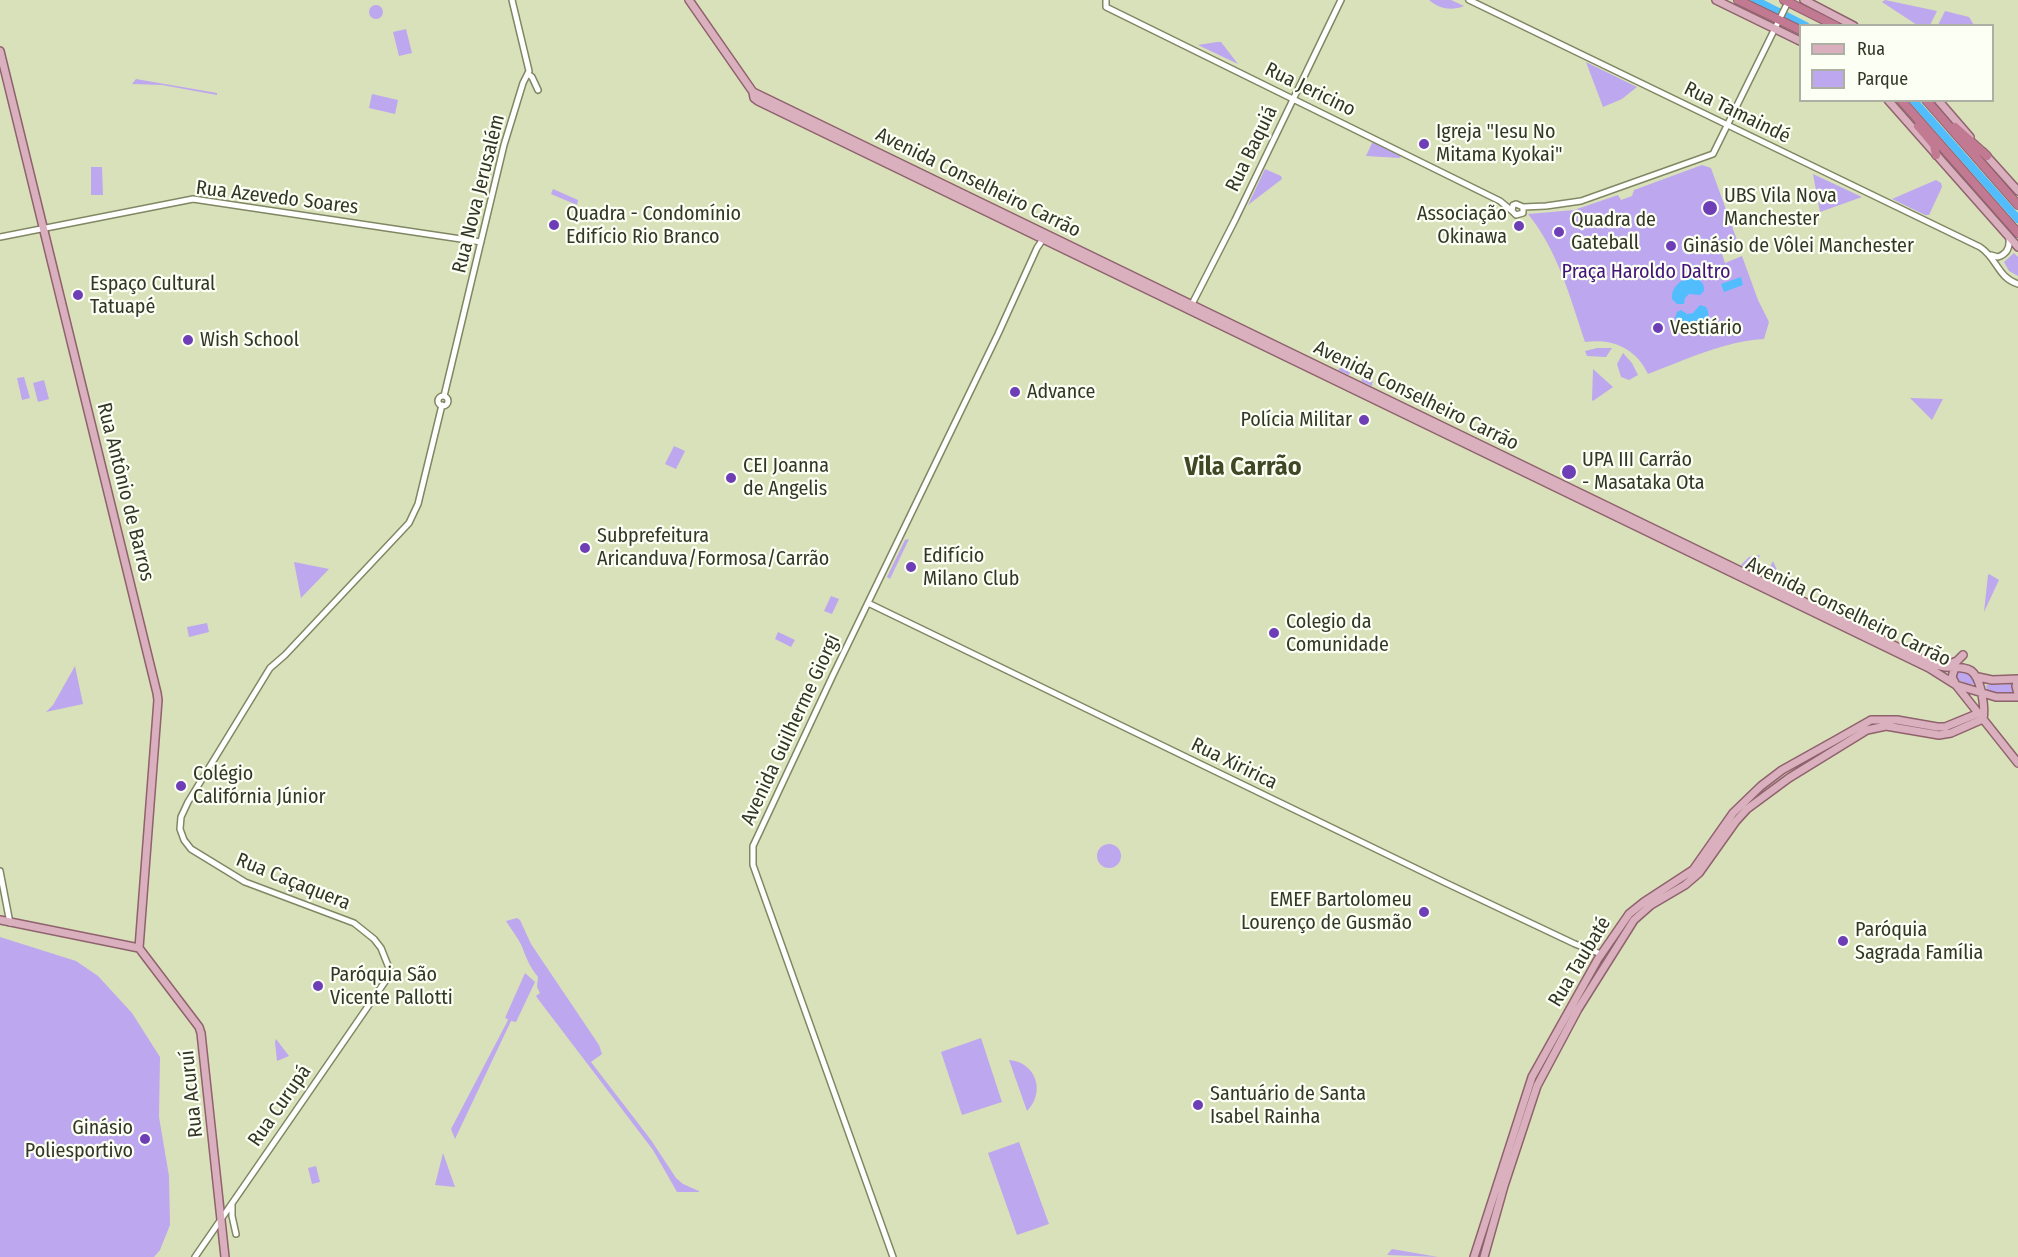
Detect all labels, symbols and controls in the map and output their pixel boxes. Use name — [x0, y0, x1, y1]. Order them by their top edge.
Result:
legend — [1799, 24, 1994, 102]
text: Rua — [1857, 38, 1885, 60]
street label: Rua Jericino — [1261, 58, 1359, 122]
text: Parque — [1857, 68, 1908, 90]
street label: Rua Tamaindé — [1680, 77, 1794, 149]
street label: Rua Baquiá — [1221, 102, 1283, 196]
street label: Rua Nova Jerusalém — [448, 112, 510, 276]
place label: Igreja "Iesu No Mitama Kyokai" — [1436, 120, 1563, 167]
street label: Avenida Conselheiro Carrão — [872, 123, 1084, 243]
marker: Igreja "Iesu No Mitama Kyokai" — [1417, 137, 1431, 151]
street label: Rua Azevedo Soares — [194, 176, 360, 220]
place label: UBS Vila Nova Manchester — [1724, 184, 1837, 231]
marker: UBS Vila Nova Manchester — [1701, 199, 1719, 217]
place label: Quadra - Condomínio Edifício Rio Branco — [566, 202, 741, 249]
place label: Associação Okinawa — [1417, 202, 1507, 249]
place label: Quadra de Gateball — [1571, 208, 1656, 255]
marker: Quadra - Condomínio Edifício Rio Branco — [547, 218, 561, 232]
marker: Associação Okinawa — [1512, 219, 1526, 233]
marker: Quadra de Gateball — [1552, 225, 1566, 239]
place label: Ginásio de Vôlei Manchester — [1683, 234, 1914, 258]
marker: Ginásio de Vôlei Manchester — [1664, 239, 1678, 253]
park label: Praça Haroldo Daltro — [1562, 260, 1730, 284]
place label: Espaço Cultural Tatuapé — [90, 272, 215, 319]
marker: Espaço Cultural Tatuapé — [71, 288, 85, 302]
place label: Vestiário — [1670, 316, 1742, 340]
marker: Vestiário — [1651, 321, 1665, 335]
place label: Wish School — [200, 328, 299, 352]
marker: Wish School — [181, 333, 195, 347]
street label: Avenida Conselheiro Carrão — [1310, 336, 1522, 456]
place label: Advance — [1027, 380, 1095, 404]
marker: Advance — [1008, 385, 1022, 399]
street label: Rua Antônio de Barros — [91, 400, 159, 584]
place label: Polícia Militar — [1240, 408, 1352, 432]
marker: Polícia Militar — [1357, 413, 1371, 427]
place label: UPA III Carrão - Masataka Ota — [1582, 448, 1705, 495]
district label: Vila Carrão — [1184, 452, 1302, 484]
place label: CEI Joanna de Angelis — [743, 454, 829, 501]
marker: UPA III Carrão - Masataka Ota — [1560, 463, 1578, 481]
marker: CEI Joanna de Angelis — [724, 471, 738, 485]
place label: Subprefeitura Aricanduva/Formosa/Carrão — [597, 524, 829, 571]
marker: Subprefeitura Aricanduva/Formosa/Carrão — [578, 541, 592, 555]
place label: Edifício Milano Club — [923, 544, 1019, 591]
street label: Avenida Conselheiro Carrão — [1742, 552, 1954, 672]
marker: Edifício Milano Club — [904, 560, 918, 574]
place label: Colegio da Comunidade — [1286, 610, 1389, 657]
marker: Colegio da Comunidade — [1267, 626, 1281, 640]
street label: Avenida Guilherme Giorgi — [736, 631, 846, 829]
street label: Rua Xiririca — [1187, 733, 1281, 795]
place label: Colégio Califórnia Júnior — [193, 762, 325, 809]
marker: Colégio Califórnia Júnior — [174, 779, 188, 793]
street label: Rua Caçaquera — [232, 848, 354, 916]
place label: EMEF Bartolomeu Lourenço de Gusmão — [1241, 888, 1412, 935]
marker: EMEF Bartolomeu Lourenço de Gusmão — [1417, 905, 1431, 919]
street label: Rua Taubaté — [1544, 913, 1616, 1011]
place label: Paróquia Sagrada Família — [1855, 918, 1983, 965]
marker: Paróquia Sagrada Família — [1836, 934, 1850, 948]
place label: Paróquia São Vicente Pallotti — [330, 963, 453, 1010]
marker: Paróquia São Vicente Pallotti — [311, 979, 325, 993]
street label: Rua Acuruí — [175, 1049, 209, 1139]
street label: Rua Curupá — [243, 1061, 317, 1151]
place label: Santuário de Santa Isabel Rainha — [1210, 1082, 1366, 1129]
marker: Santuário de Santa Isabel Rainha — [1191, 1098, 1205, 1112]
place label: Ginásio Poliesportivo — [25, 1116, 133, 1163]
marker: Ginásio Poliesportivo — [138, 1132, 152, 1146]

